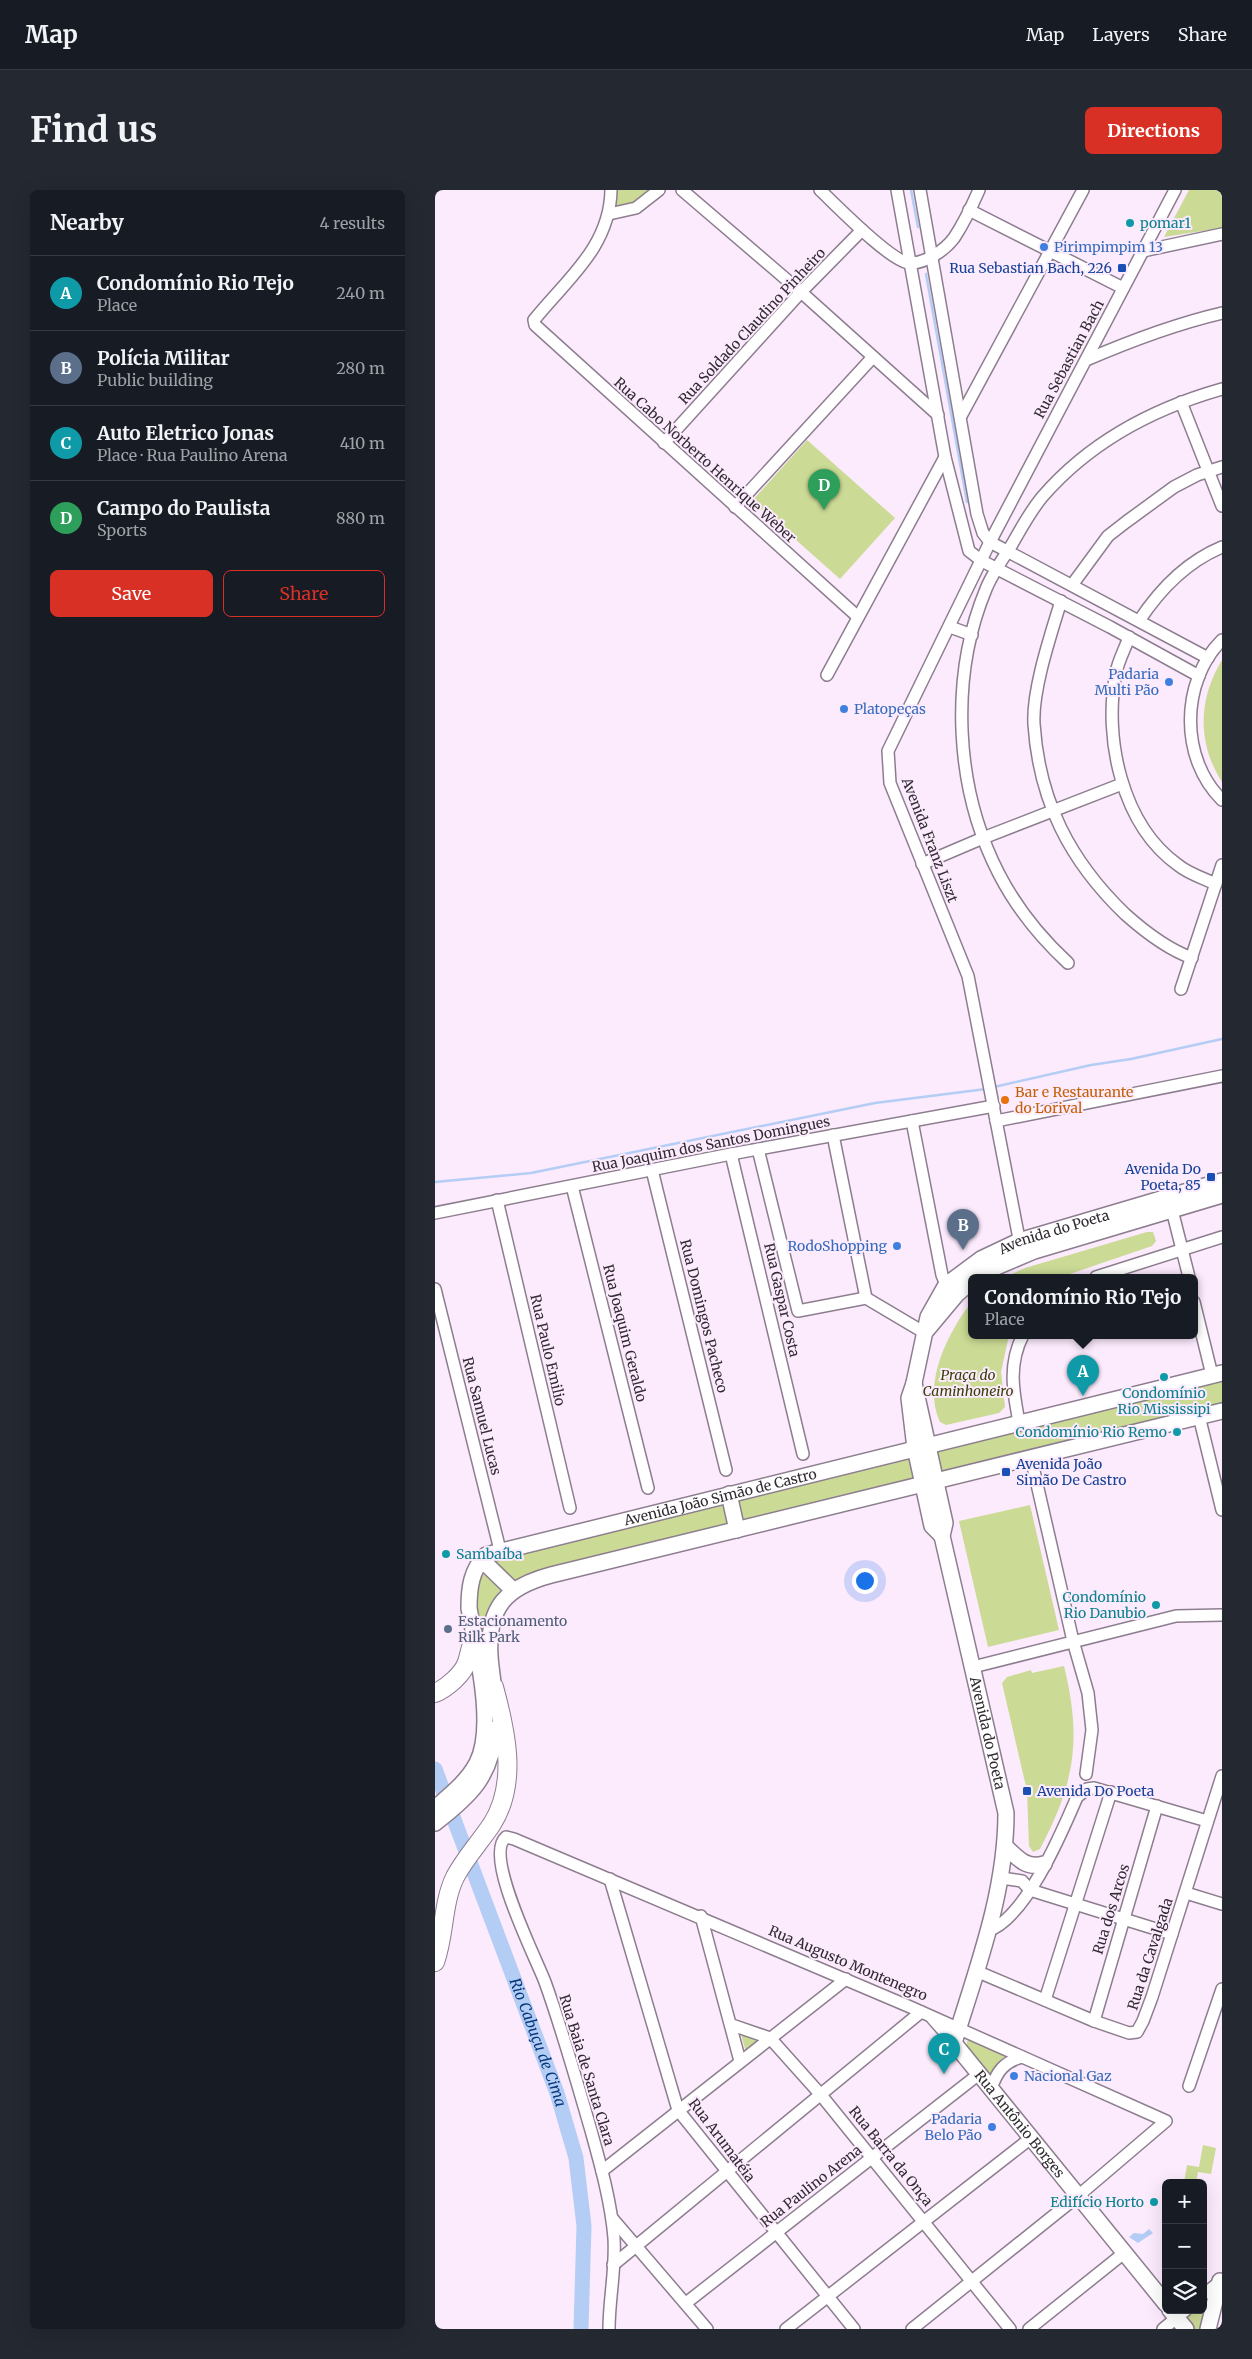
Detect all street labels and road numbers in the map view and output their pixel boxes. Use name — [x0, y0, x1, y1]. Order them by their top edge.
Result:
street label: Rua Soldado Claudino Pinheiro — [675, 244, 829, 408]
street label: Rua Sebastian Bach — [1030, 297, 1108, 421]
street label: Rua Cabo Norberto Henrique Weber — [610, 373, 800, 547]
street label: Avenida Franz Liszt — [898, 774, 962, 906]
street label: Rua Joaquim dos Santos Domingues — [590, 1112, 832, 1176]
street label: Avenida do Poeta — [995, 1206, 1112, 1259]
street label: Rua Domingos Pacheco — [676, 1237, 732, 1395]
street label: Rua Gaspar Costa — [760, 1241, 804, 1359]
street label: Rua Joaquim Geraldo — [599, 1262, 651, 1404]
street label: Rua Paulo Emilio — [526, 1292, 570, 1408]
street label: Rua Samuel Lucas — [459, 1355, 505, 1477]
street label: Avenida João Simão de Castro — [621, 1465, 818, 1530]
street label: Avenida do Poeta — [966, 1674, 1009, 1792]
street label: Rua dos Arcos — [1089, 1861, 1133, 1957]
street label: Rua da Cavalgada — [1123, 1895, 1177, 2012]
street label: Rua Augusto Montenegro — [766, 1921, 930, 2005]
street label: Rua Baia de Santa Clara — [555, 1992, 619, 2148]
street label: Rua Antônio Borges — [971, 2066, 1069, 2181]
street label: Rua Arumatéia — [685, 2095, 760, 2186]
street label: Rua Barra da Onça — [845, 2102, 937, 2210]
street label: Rua Paulino Arena — [757, 2141, 866, 2231]

